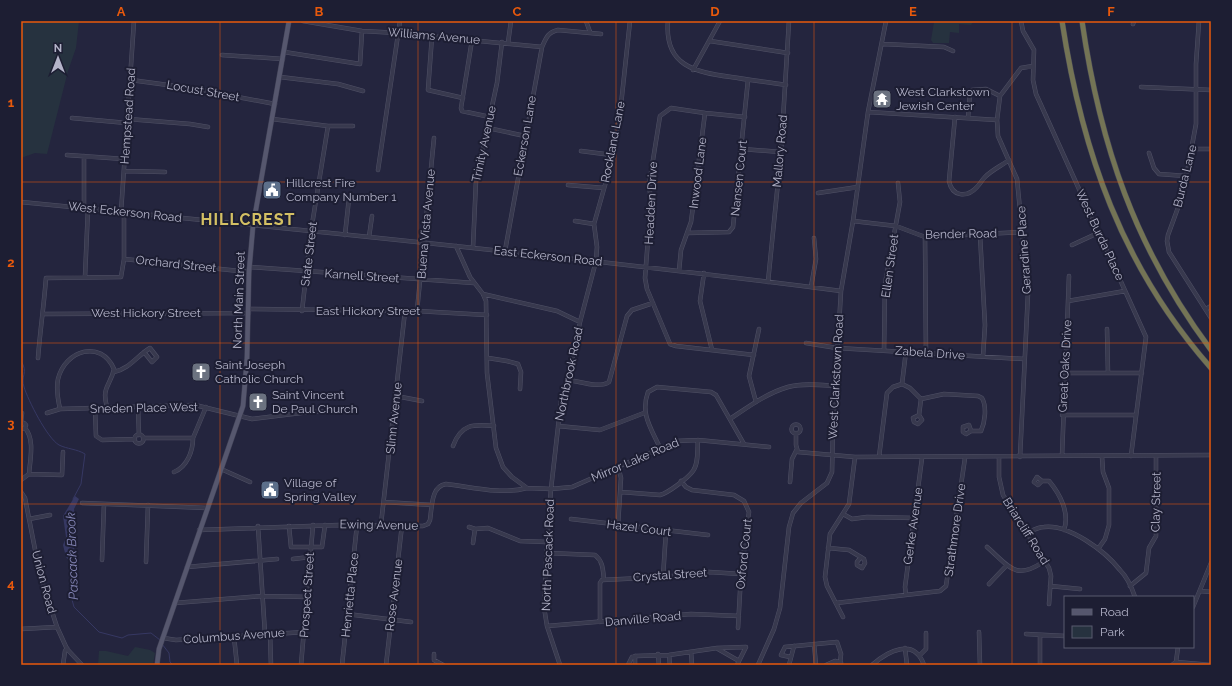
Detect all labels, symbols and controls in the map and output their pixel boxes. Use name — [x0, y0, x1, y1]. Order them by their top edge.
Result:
text: A — [117, 4, 126, 19]
text: B — [315, 4, 324, 19]
text: C — [513, 4, 522, 19]
text: D — [710, 4, 720, 19]
text: E — [909, 4, 917, 19]
text: F — [1107, 4, 1115, 19]
street label: Williams Avenue — [387, 25, 481, 47]
north arrow — [38, 38, 78, 78]
text: N — [54, 42, 62, 55]
street label: Hempstead Road — [118, 67, 138, 165]
street label: Locust Street — [165, 78, 241, 104]
place label: West Clarkstown Jewish Center — [896, 85, 990, 113]
temple icon: West Clarkstown Jewish Center — [871, 88, 893, 110]
text: 1 — [8, 95, 15, 110]
street label: Eckerson Lane — [511, 95, 539, 177]
street label: Rockland Lane — [598, 100, 628, 184]
street label: Trinity Avenue — [469, 105, 499, 183]
street label: Mallory Road — [770, 114, 790, 188]
street label: Inwood Lane — [687, 137, 709, 209]
street label: Nansen Court — [728, 139, 750, 217]
street label: Burda Lane — [1170, 143, 1200, 209]
street label: Headden Drive — [642, 161, 660, 245]
street label: Buena Vista Avenue — [414, 168, 438, 280]
place label: Hillcrest Fire Company Number 1 — [286, 176, 396, 204]
public building icon: Hillcrest Fire Company Number 1 — [261, 179, 283, 201]
street label: West Burda Place — [1073, 187, 1127, 283]
street label: West Eckerson Road — [67, 199, 183, 225]
street label: Gerardine Place — [1014, 205, 1034, 295]
district label: HILLCREST — [201, 210, 295, 229]
street label: State Street — [298, 221, 320, 287]
street label: Bender Road — [925, 226, 997, 242]
street label: Ellen Street — [879, 233, 901, 299]
street label: East Eckerson Road — [493, 243, 603, 269]
street label: North Main Street — [230, 251, 248, 349]
street label: Orchard Street — [135, 253, 217, 275]
text: 2 — [7, 255, 15, 270]
street label: Karnell Street — [324, 266, 400, 286]
street label: East Hickory Street — [316, 304, 420, 318]
street label: West Hickory Street — [91, 306, 201, 320]
street label: West Clarkstown Road — [826, 314, 846, 440]
street label: Great Oaks Drive — [1056, 319, 1074, 413]
street label: Northbrook Road — [552, 326, 586, 422]
street label: Zabela Drive — [895, 344, 965, 362]
place label: Saint Joseph Catholic Church — [215, 358, 303, 386]
church icon: Saint Joseph Catholic Church — [190, 361, 212, 383]
street label: Slinn Avenue — [383, 381, 405, 455]
place label: Saint Vincent De Paul Church — [272, 388, 358, 416]
church icon: Saint Vincent De Paul Church — [247, 391, 269, 413]
street label: Sneden Place West — [90, 400, 198, 416]
text: 3 — [7, 416, 15, 431]
street label: Mirror Lake Road — [589, 435, 681, 485]
street label: Clay Street — [1148, 472, 1164, 532]
place label: Village of Spring Valley — [284, 476, 357, 504]
public building icon: Village of Spring Valley — [259, 479, 281, 501]
street label: Strathmore Drive — [942, 483, 968, 577]
street label: Gerke Avenue — [901, 487, 925, 565]
street label: Briarcliff Road — [1000, 495, 1052, 567]
street label: North Pascack Road — [539, 499, 557, 611]
water label: Pascack Brook — [63, 512, 81, 600]
street label: Ewing Avenue — [340, 517, 418, 533]
street label: Hazel Court — [606, 517, 672, 539]
street label: Oxford Court — [733, 518, 755, 590]
street label: Union Road — [29, 549, 59, 615]
street label: Prospect Street — [297, 552, 317, 638]
street label: Henrietta Place — [339, 552, 361, 638]
street label: Rose Avenue — [383, 558, 405, 632]
street label: Crystal Street — [632, 565, 708, 585]
text: 4 — [7, 576, 15, 591]
legend — [1064, 596, 1194, 648]
text: Road — [1100, 605, 1129, 619]
street label: Danville Road — [604, 609, 682, 629]
street label: Columbus Avenue — [183, 625, 285, 647]
text: Park — [1100, 625, 1125, 639]

